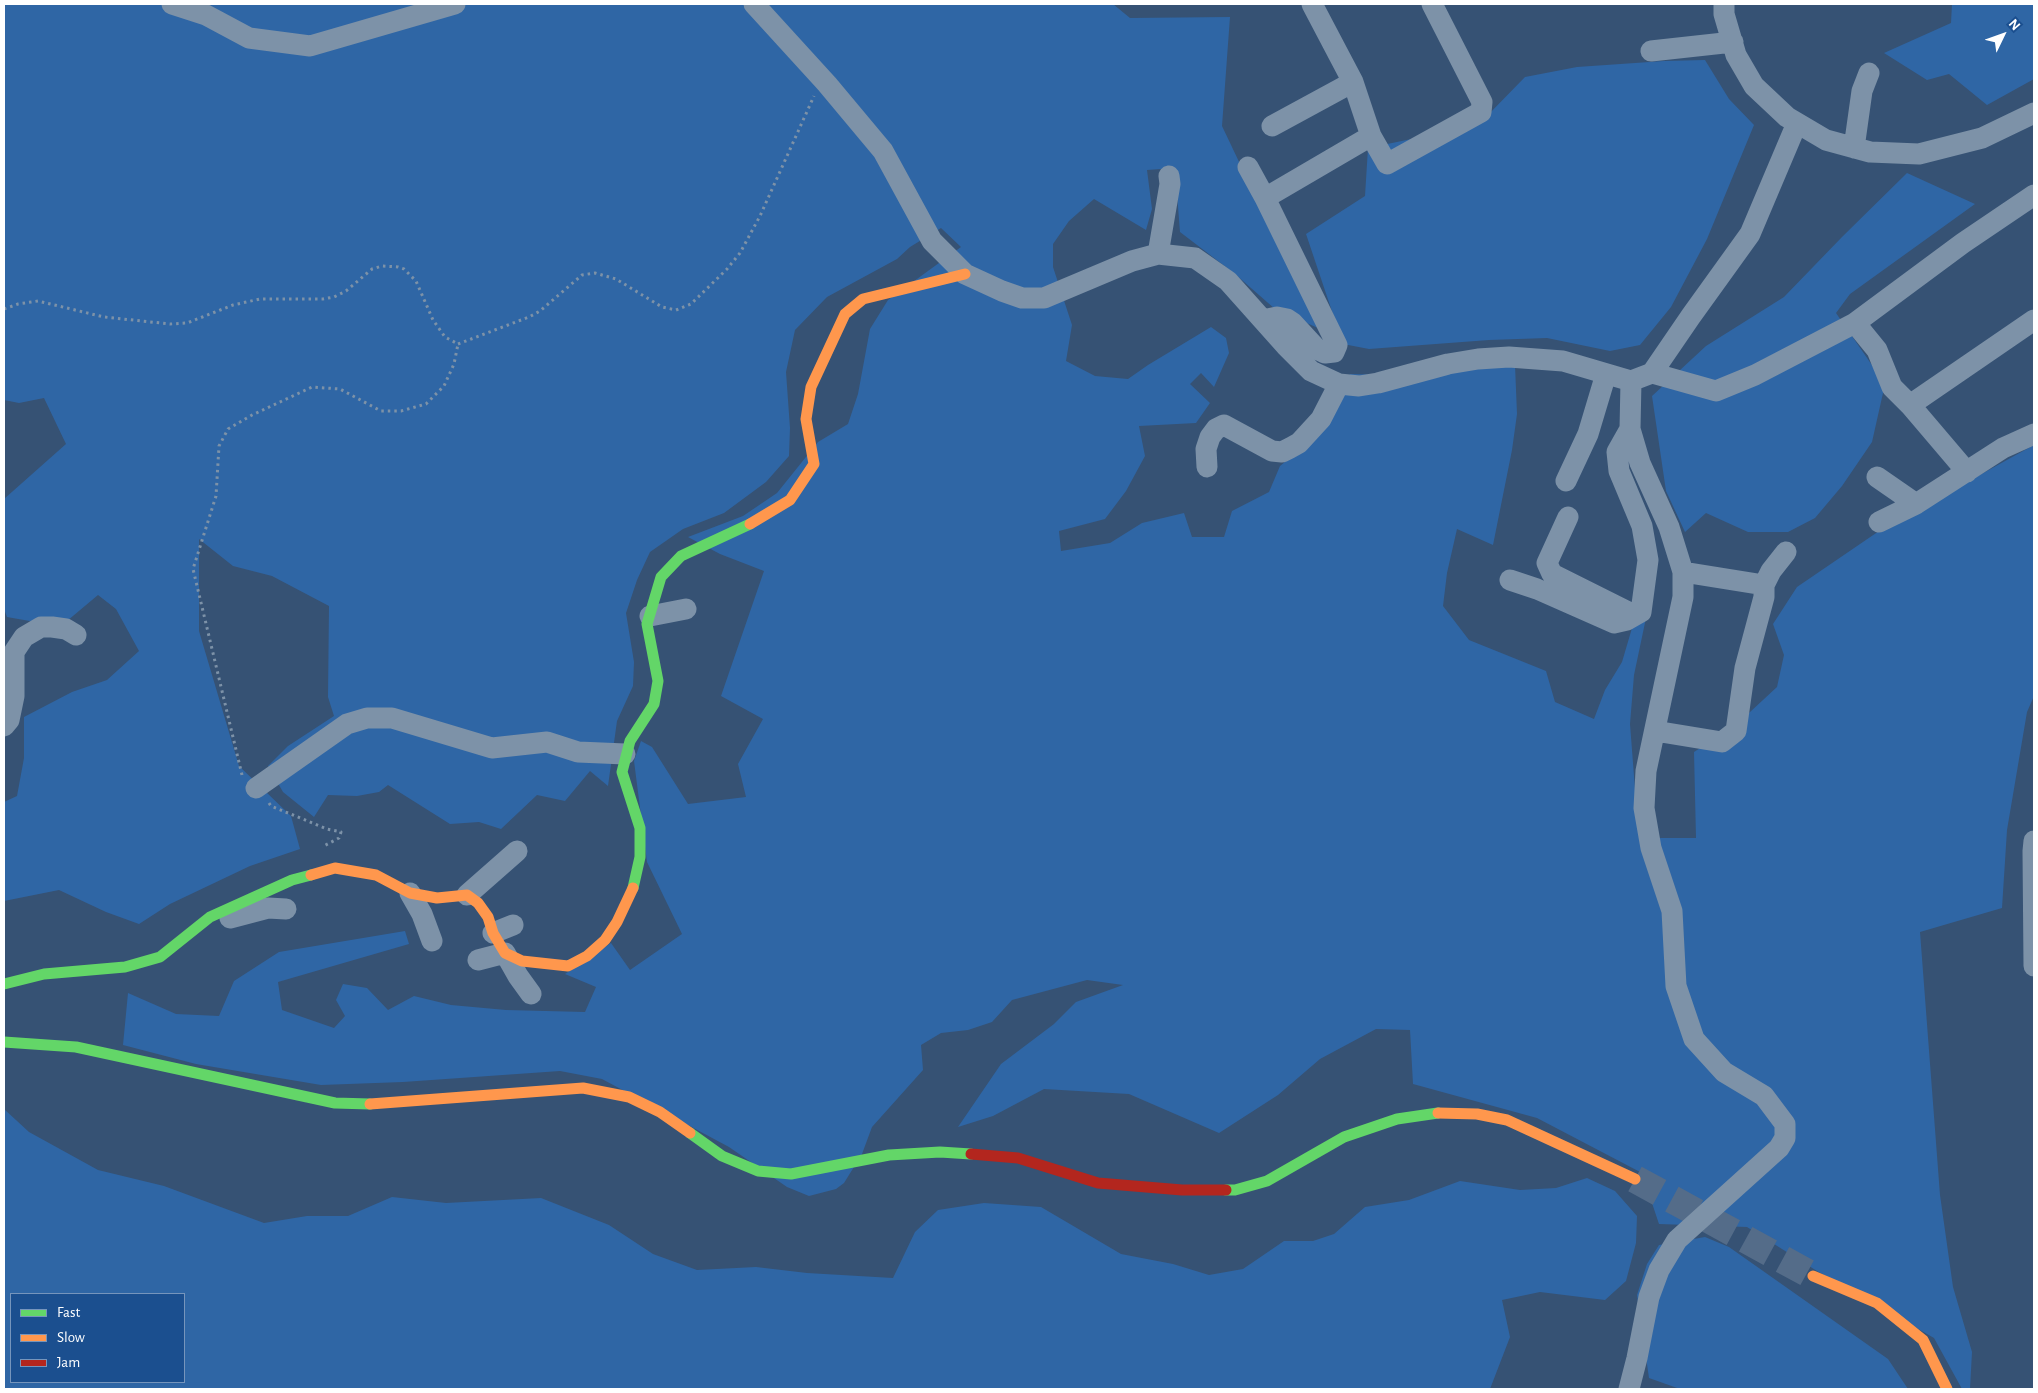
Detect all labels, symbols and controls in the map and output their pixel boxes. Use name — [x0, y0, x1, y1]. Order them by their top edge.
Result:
north arrow — [1978, 10, 2028, 60]
text: N — [2006, 17, 2023, 33]
legend — [10, 1293, 185, 1383]
text: Fast — [57, 1305, 80, 1320]
text: Slow — [57, 1330, 85, 1345]
text: Jam — [57, 1355, 80, 1370]

